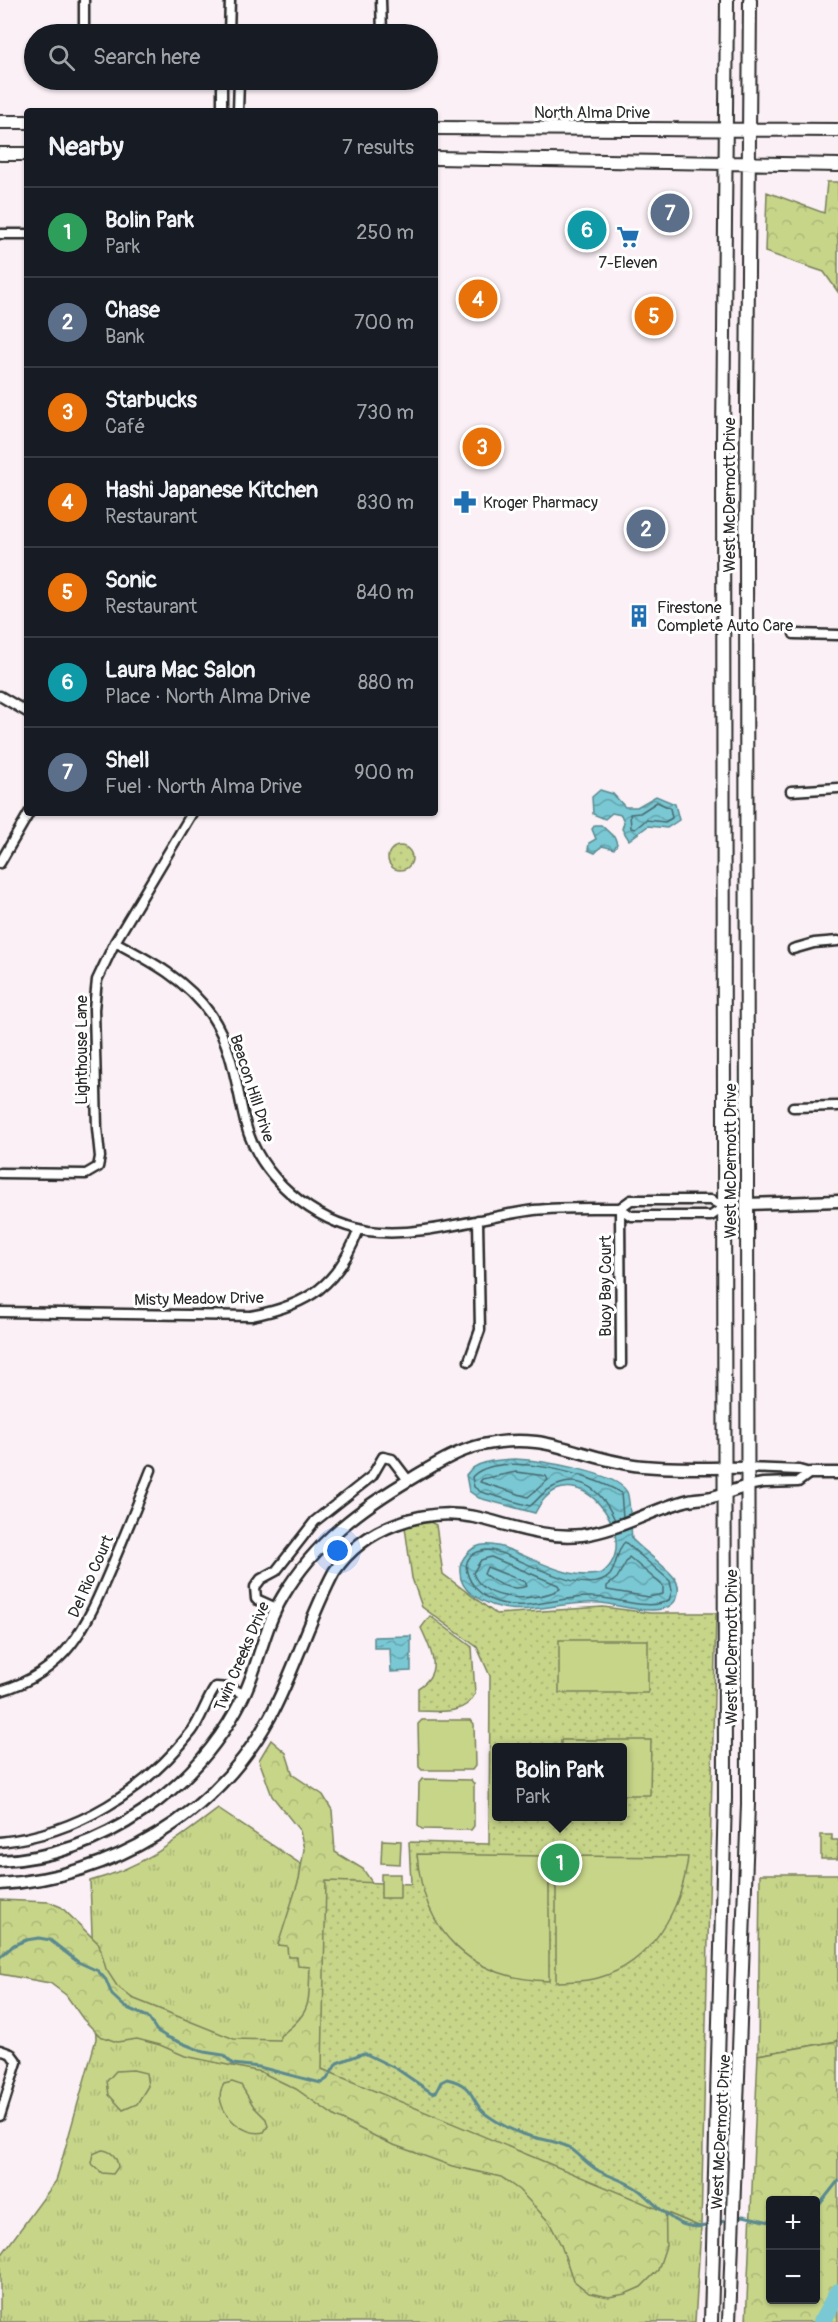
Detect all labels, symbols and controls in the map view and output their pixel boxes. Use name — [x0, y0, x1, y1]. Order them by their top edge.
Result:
search box — [24, 24, 438, 90]
icon: search — [45, 41, 78, 74]
text: Search here — [93, 43, 200, 71]
street label: North Alma Drive — [534, 103, 650, 123]
text: Nearby — [48, 131, 124, 163]
text: 7 results — [342, 135, 414, 160]
pin: 7 — [650, 190, 690, 236]
text: Bolin Park — [105, 206, 194, 234]
pin: 6 — [568, 208, 606, 252]
text: 1 — [64, 220, 71, 245]
text: 250 m — [356, 220, 414, 245]
supermarket icon: 7-Eleven — [615, 224, 641, 250]
text: Park — [105, 234, 140, 259]
place label: 7-Eleven — [598, 253, 658, 273]
pin: 4 — [458, 276, 498, 322]
pin: 5 — [634, 294, 674, 338]
text: Chase — [105, 296, 160, 324]
text: 2 — [62, 310, 73, 335]
text: 700 m — [354, 310, 414, 335]
text: Bank — [105, 324, 145, 349]
text: Starbucks — [105, 386, 197, 414]
text: 3 — [62, 400, 73, 425]
text: 730 m — [357, 400, 414, 425]
text: Café — [105, 414, 145, 439]
street label: West McDermott Drive — [720, 417, 740, 573]
pin: 3 — [462, 424, 502, 470]
text: Hashi Japanese Kitchen — [105, 476, 318, 504]
pharmacy icon: Kroger Pharmacy — [452, 489, 478, 515]
text: 4 — [62, 490, 73, 515]
text: 830 m — [357, 490, 414, 515]
place label: Kroger Pharmacy — [483, 493, 598, 513]
text: Restaurant — [105, 504, 197, 529]
pin: 2 — [626, 506, 666, 552]
text: Sonic — [105, 566, 157, 594]
text: 5 — [62, 580, 73, 605]
text: 840 m — [357, 580, 414, 605]
text: Restaurant — [105, 594, 197, 619]
place label: Firestone Complete Auto Care — [657, 598, 793, 636]
building icon: Firestone Complete Auto Care — [626, 603, 652, 629]
text: Laura Mac Salon — [105, 656, 255, 684]
text: 6 — [62, 670, 73, 695]
text: 880 m — [358, 670, 414, 695]
text: Place · North Alma Drive — [105, 684, 310, 709]
text: Shell — [105, 746, 149, 774]
text: 7 — [62, 760, 73, 785]
text: 900 m — [354, 760, 414, 785]
text: Fuel · North Alma Drive — [105, 774, 302, 799]
street label: Lighthouse Lane — [72, 995, 92, 1105]
street label: Beacon Hill Drive — [225, 1032, 279, 1145]
street label: West McDermott Drive — [721, 1083, 741, 1239]
street label: Buoy Bay Court — [596, 1235, 616, 1337]
street label: Misty Meadow Drive — [134, 1288, 264, 1310]
street label: Del Rio Court — [64, 1532, 118, 1621]
your location — [323, 1536, 352, 1565]
street label: West McDermott Drive — [722, 1569, 742, 1725]
street label: Twin Creeks Drive — [210, 1599, 274, 1714]
popup — [492, 1743, 627, 1821]
text: Bolin Park — [515, 1756, 604, 1784]
text: Park — [515, 1784, 550, 1809]
pin: 1 — [540, 1840, 580, 1886]
street label: West McDermott Drive — [707, 2054, 735, 2210]
map controls — [766, 2196, 820, 2304]
button: + — [766, 2196, 820, 2250]
button: − — [766, 2250, 820, 2304]

